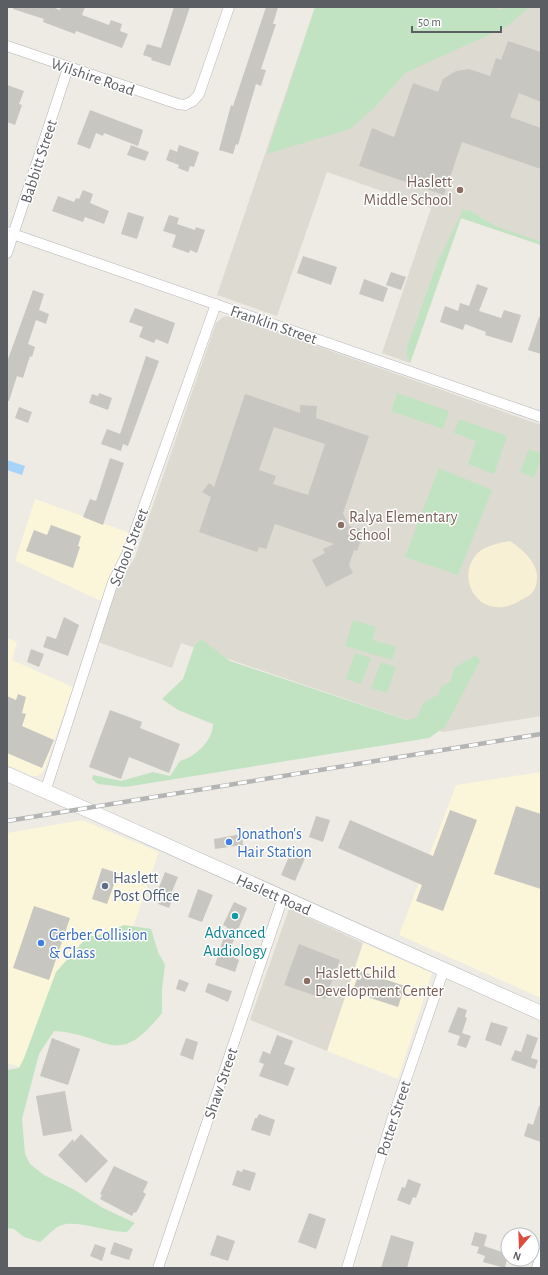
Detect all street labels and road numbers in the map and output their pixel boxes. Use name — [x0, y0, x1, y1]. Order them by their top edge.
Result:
street label: Wilshire Road — [49, 55, 137, 99]
street label: Babbitt Street — [18, 118, 60, 205]
street label: Franklin Street — [228, 303, 319, 347]
street label: School Street — [107, 506, 151, 588]
street label: Haslett Road — [234, 871, 313, 918]
street label: Shaw Street — [201, 1046, 241, 1121]
street label: Potter Street — [374, 1079, 414, 1158]

